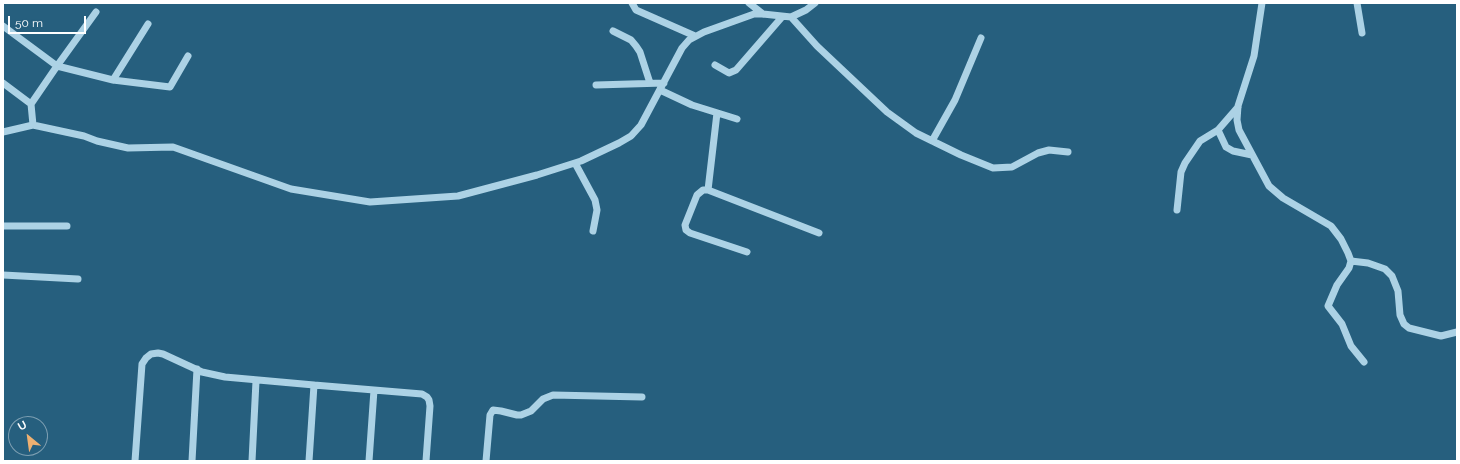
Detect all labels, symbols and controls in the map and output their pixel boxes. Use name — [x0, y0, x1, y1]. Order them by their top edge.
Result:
scale bar — [10, 8, 88, 34]
text: 50 m — [15, 16, 43, 30]
north arrow — [8, 416, 48, 456]
text: U — [16, 418, 29, 434]

